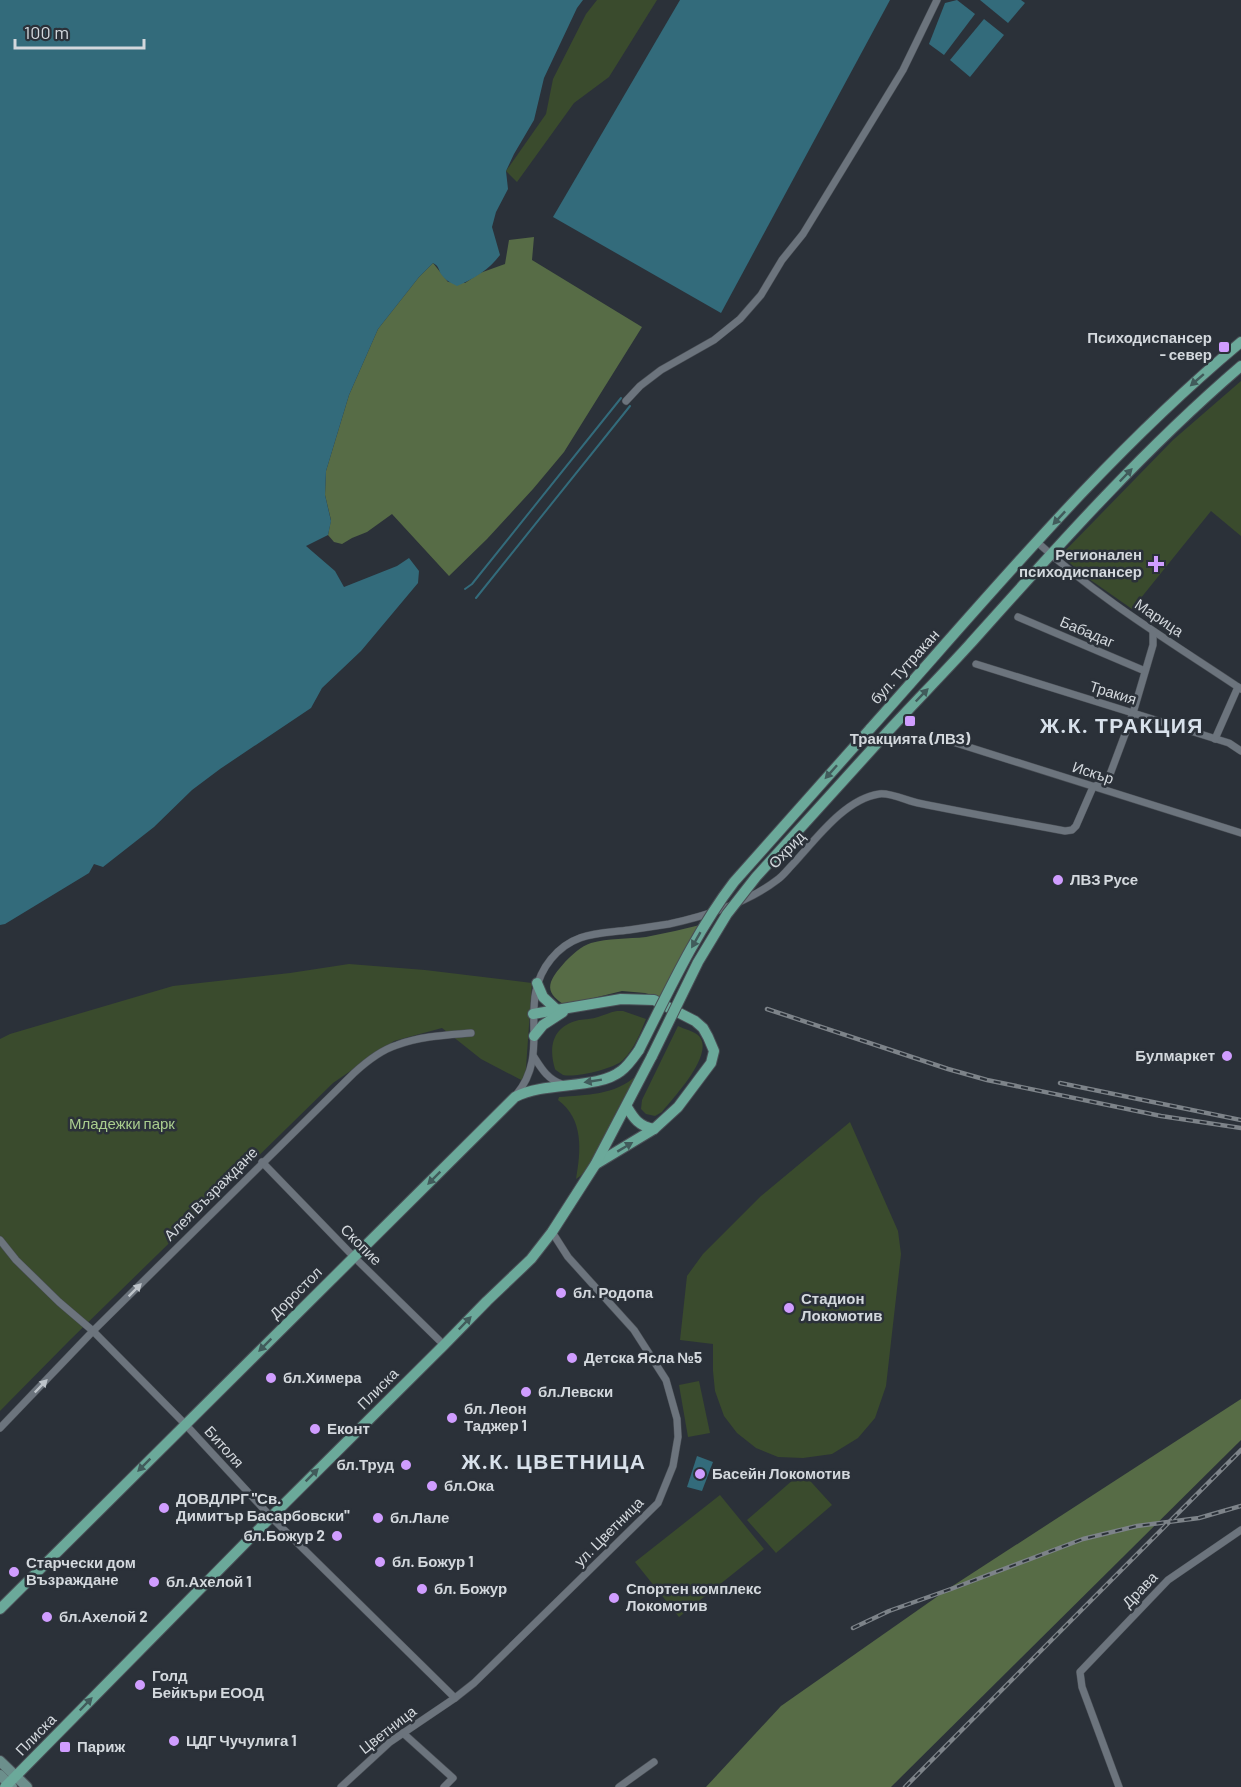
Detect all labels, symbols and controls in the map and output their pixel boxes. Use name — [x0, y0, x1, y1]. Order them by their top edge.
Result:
scale bar — [15, 12, 144, 50]
text: 100 m — [24, 21, 69, 43]
place label: Психодиспансер - север — [1087, 328, 1212, 363]
marker: Психодиспансер - север — [1217, 340, 1231, 354]
one-way arrow — [1190, 373, 1205, 386]
one-way arrow — [1119, 468, 1133, 483]
one-way arrow — [1053, 511, 1067, 525]
place label: Регионален психодиспансер — [1019, 545, 1142, 580]
marker: Регионален психодиспансер — [1147, 555, 1165, 573]
street label: Марица — [1132, 594, 1188, 640]
street label: Бабадаг — [1057, 612, 1118, 651]
street label: бул. Тутракан — [866, 625, 942, 707]
street label: Тракия — [1088, 676, 1139, 708]
one-way arrow — [915, 688, 928, 703]
district label: Ж.К. ТРАКЦИЯ — [1039, 712, 1204, 737]
marker: Тракцията (ЛВЗ) — [903, 714, 917, 728]
place label: Тракцията (ЛВЗ) — [850, 729, 971, 747]
street label: Искър — [1070, 757, 1116, 787]
one-way arrow — [824, 765, 838, 780]
street label: Охрид — [764, 827, 808, 872]
place label: ЛВЗ Русе — [1070, 870, 1138, 888]
marker: ЛВЗ Русе — [1051, 873, 1065, 887]
one-way arrow — [691, 932, 701, 949]
place label: Булмаркет — [1135, 1046, 1215, 1064]
marker: Булмаркет — [1220, 1049, 1234, 1063]
one-way arrow — [583, 1077, 602, 1086]
park label: Младежки парк — [69, 1114, 175, 1132]
one-way arrow — [616, 1141, 633, 1152]
street label: Алея Възраждане — [160, 1143, 261, 1244]
one-way arrow — [427, 1170, 441, 1184]
street label: Скопие — [337, 1220, 386, 1269]
street label: Доростол — [265, 1262, 325, 1322]
one-way arrow — [127, 1283, 141, 1297]
place label: бл. Родопа — [573, 1283, 654, 1301]
marker: бл. Родопа — [554, 1286, 568, 1300]
place label: Стадион Локомотив — [801, 1289, 882, 1324]
marker: Стадион Локомотив — [782, 1301, 796, 1315]
one-way arrow — [458, 1316, 472, 1330]
one-way arrow — [259, 1337, 273, 1351]
place label: Детска Ясла №5 — [584, 1348, 702, 1366]
marker: Детска Ясла №5 — [565, 1351, 579, 1365]
street label: Плиска — [353, 1364, 402, 1413]
place label: бл.Химера — [283, 1368, 362, 1386]
marker: бл.Химера — [264, 1371, 278, 1385]
one-way arrow — [33, 1379, 47, 1393]
place label: бл.Левски — [538, 1382, 613, 1400]
marker: бл.Левски — [519, 1385, 533, 1399]
place label: бл. Леон Таджер 1 — [464, 1399, 527, 1434]
marker: бл. Леон Таджер 1 — [445, 1411, 459, 1425]
place label: Еконт — [327, 1419, 370, 1437]
street label: Битоля — [201, 1422, 248, 1471]
marker: Еконт — [308, 1422, 322, 1436]
district label: Ж.К. ЦВЕТНИЦА — [461, 1448, 646, 1473]
place label: бл.Труд — [336, 1455, 394, 1473]
one-way arrow — [137, 1458, 151, 1472]
marker: бл.Труд — [399, 1458, 413, 1472]
place label: Басейн Локомотив — [712, 1464, 851, 1482]
marker: Басейн Локомотив — [693, 1467, 707, 1481]
one-way arrow — [305, 1469, 319, 1483]
place label: бл.Ока — [444, 1476, 495, 1494]
marker: бл.Ока — [425, 1479, 439, 1493]
place label: ДОВДЛРГ "Св. Димитър Басарбовски" — [176, 1489, 350, 1524]
street label: ул. Цветница — [570, 1493, 647, 1570]
marker: ДОВДЛРГ "Св. Димитър Басарбовски" — [157, 1501, 171, 1515]
place label: бл.Лале — [390, 1508, 449, 1526]
marker: бл.Лале — [371, 1511, 385, 1525]
place label: бл.Божур 2 — [243, 1526, 325, 1544]
marker: бл.Божур 2 — [330, 1529, 344, 1543]
place label: бл. Божур 1 — [392, 1552, 473, 1570]
place label: Старчески дом Възраждане — [26, 1553, 136, 1588]
marker: бл. Божур 1 — [373, 1555, 387, 1569]
marker: Старчески дом Възраждане — [7, 1565, 21, 1579]
street label: Драва — [1118, 1567, 1161, 1611]
place label: бл.Ахелой 1 — [166, 1572, 252, 1590]
marker: бл.Ахелой 1 — [147, 1575, 161, 1589]
place label: бл. Божур — [434, 1579, 507, 1597]
place label: Спортен комплекс Локомотив — [626, 1579, 762, 1614]
marker: бл. Божур — [415, 1582, 429, 1596]
marker: Спортен комплекс Локомотив — [607, 1591, 621, 1605]
place label: бл.Ахелой 2 — [59, 1607, 148, 1625]
marker: бл.Ахелой 2 — [40, 1610, 54, 1624]
place label: Голд Бейкъри ЕООД — [152, 1666, 264, 1701]
marker: Голд Бейкъри ЕООД — [133, 1678, 147, 1692]
one-way arrow — [79, 1697, 93, 1711]
street label: Цветница — [355, 1701, 420, 1757]
street label: Плиска — [11, 1709, 60, 1759]
place label: ЦДГ Чучулига 1 — [186, 1731, 297, 1749]
marker: ЦДГ Чучулига 1 — [167, 1734, 181, 1748]
place label: Париж — [77, 1737, 126, 1755]
marker: Париж — [58, 1740, 72, 1754]

